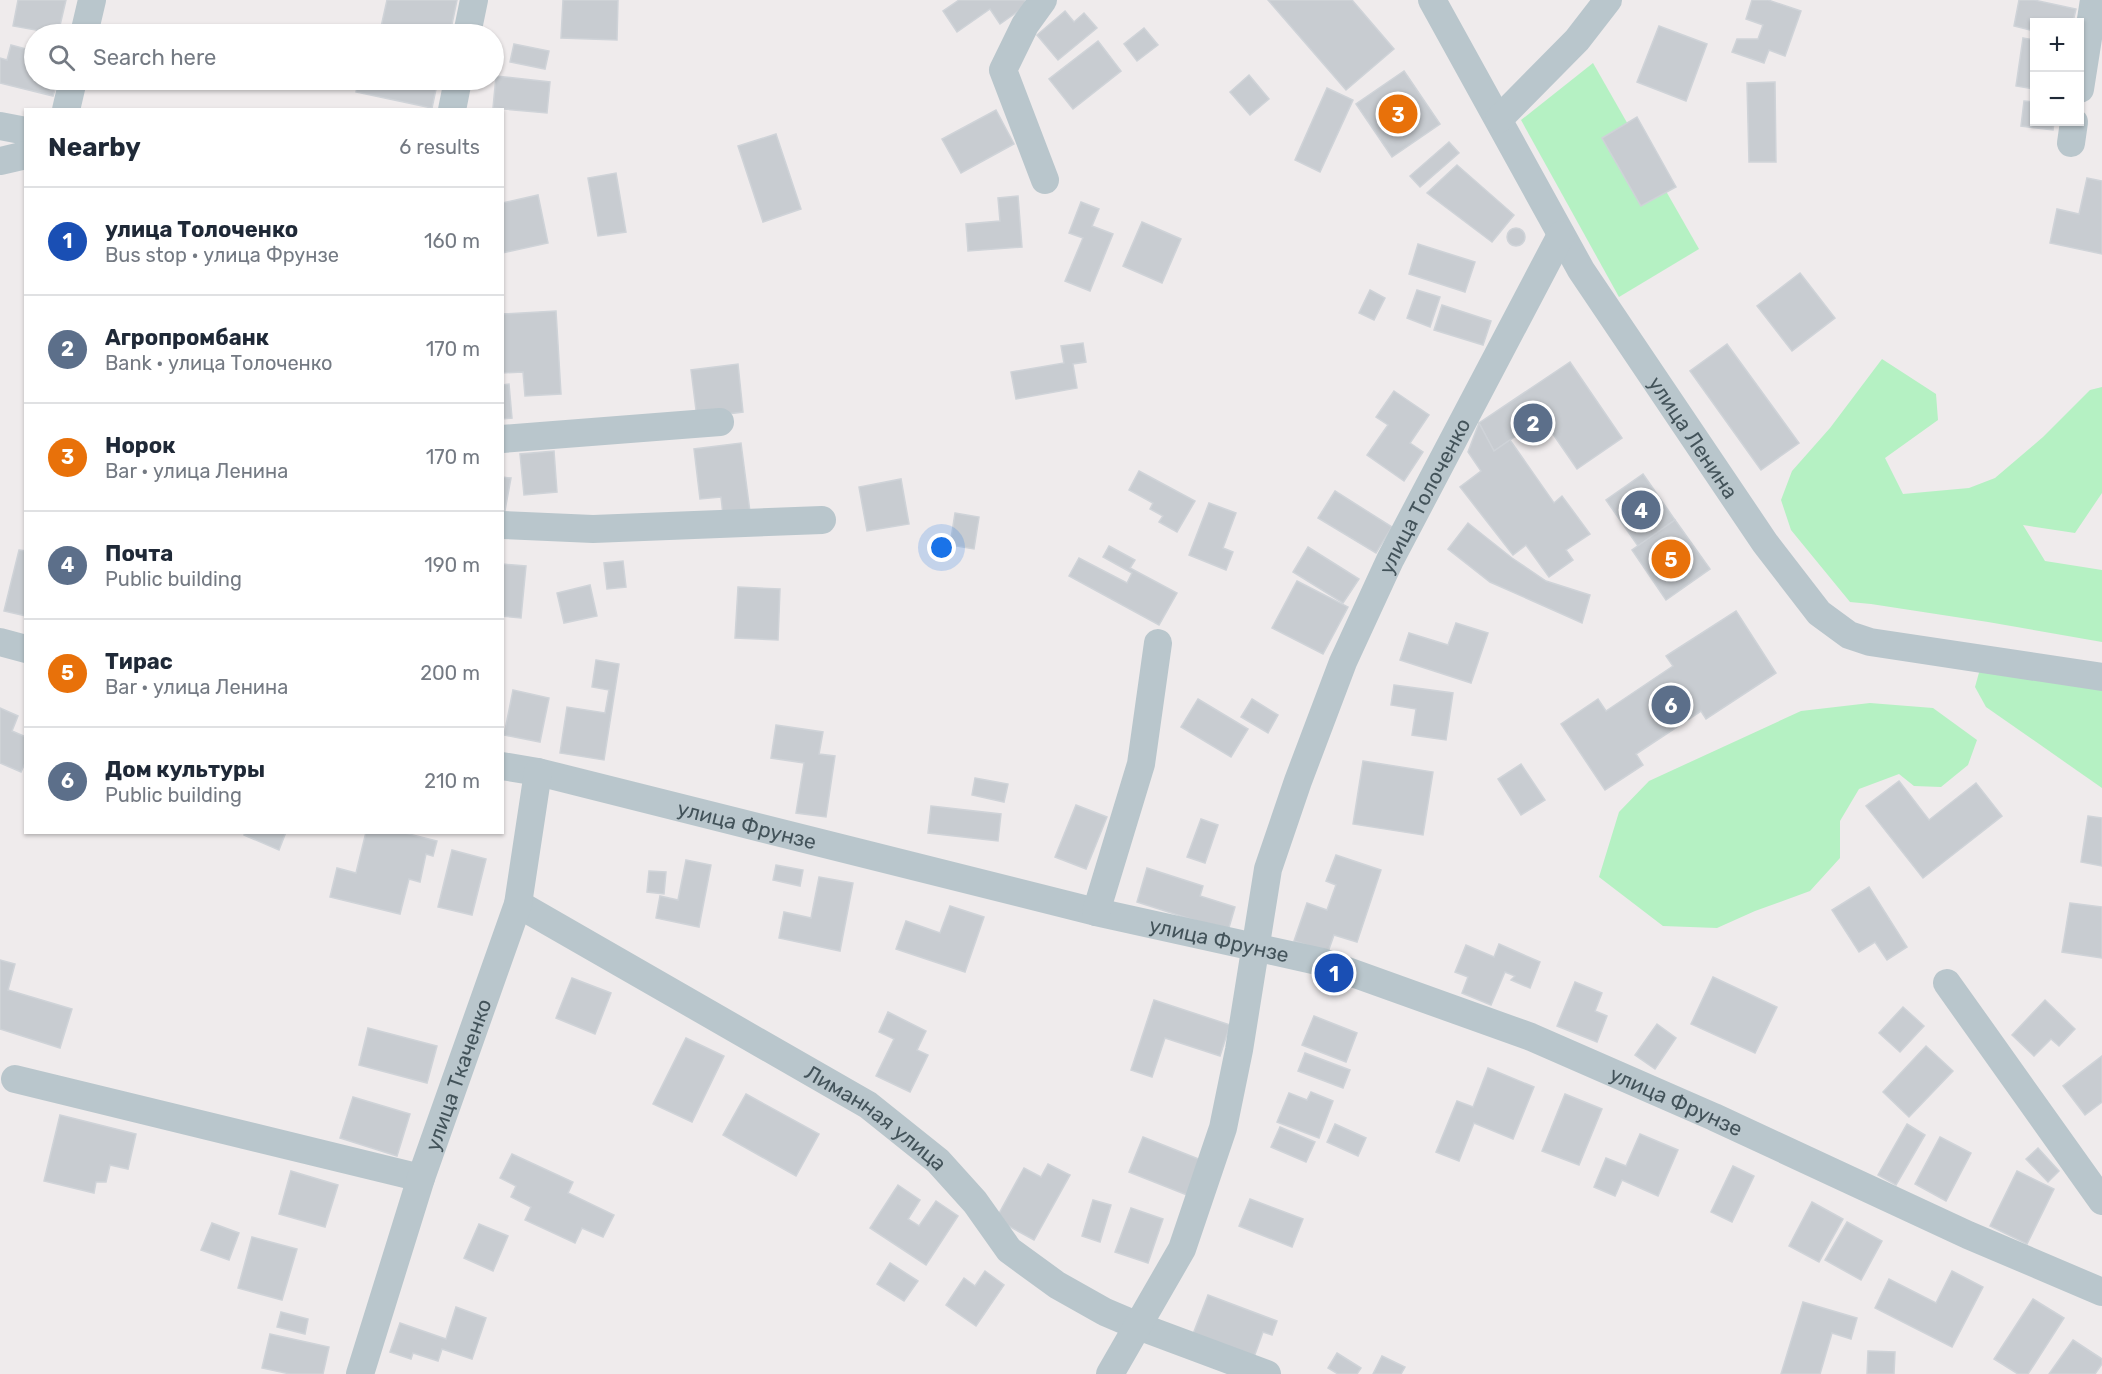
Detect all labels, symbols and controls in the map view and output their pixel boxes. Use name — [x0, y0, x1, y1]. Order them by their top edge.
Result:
map controls — [2030, 18, 2084, 126]
button: + — [2030, 18, 2084, 72]
search box — [24, 24, 504, 90]
icon: search — [45, 41, 78, 74]
text: Search here — [93, 44, 216, 71]
button: − — [2030, 72, 2084, 126]
pin: 3 — [1378, 92, 1418, 136]
text: Nearby — [48, 132, 141, 163]
text: 6 results — [399, 135, 480, 159]
text: улица Толоченко — [105, 216, 298, 243]
text: 1 — [63, 229, 72, 253]
text: 160 m — [424, 229, 480, 253]
text: Bus stop · улица Фрунзе — [105, 243, 339, 267]
text: Агропромбанк — [105, 324, 269, 351]
text: 2 — [61, 337, 74, 361]
text: 170 m — [426, 337, 480, 361]
text: Bank · улица Толоченко — [105, 351, 333, 375]
street label: улица Ленина — [1644, 371, 1744, 503]
pin: 2 — [1514, 400, 1552, 446]
street label: улица Толоченко — [1373, 413, 1475, 578]
text: Норок — [105, 432, 176, 459]
text: 3 — [61, 445, 74, 469]
text: 170 m — [426, 445, 480, 469]
text: Bar · улица Ленина — [105, 459, 288, 483]
pin: 4 — [1622, 488, 1660, 532]
your location — [927, 533, 956, 562]
pin: 5 — [1652, 536, 1690, 582]
text: Почта — [105, 540, 173, 567]
text: 4 — [61, 553, 74, 577]
text: 190 m — [424, 553, 480, 577]
text: Public building — [105, 567, 242, 591]
text: Тирас — [105, 648, 173, 675]
text: 5 — [61, 661, 74, 685]
text: 200 m — [420, 661, 480, 685]
text: Bar · улица Ленина — [105, 675, 288, 699]
pin: 6 — [1652, 682, 1690, 728]
text: Дом культуры — [105, 756, 265, 783]
text: 6 — [61, 769, 74, 793]
text: 210 m — [424, 769, 480, 793]
text: Public building — [105, 783, 242, 807]
street label: улица Фрунзе — [675, 795, 819, 854]
street label: улица Фрунзе — [1147, 912, 1292, 967]
pin: 1 — [1314, 950, 1354, 996]
street label: улица Ткаченко — [419, 995, 496, 1154]
street label: Лиманная улица — [801, 1059, 952, 1175]
street label: улица Фрунзе — [1606, 1061, 1747, 1141]

